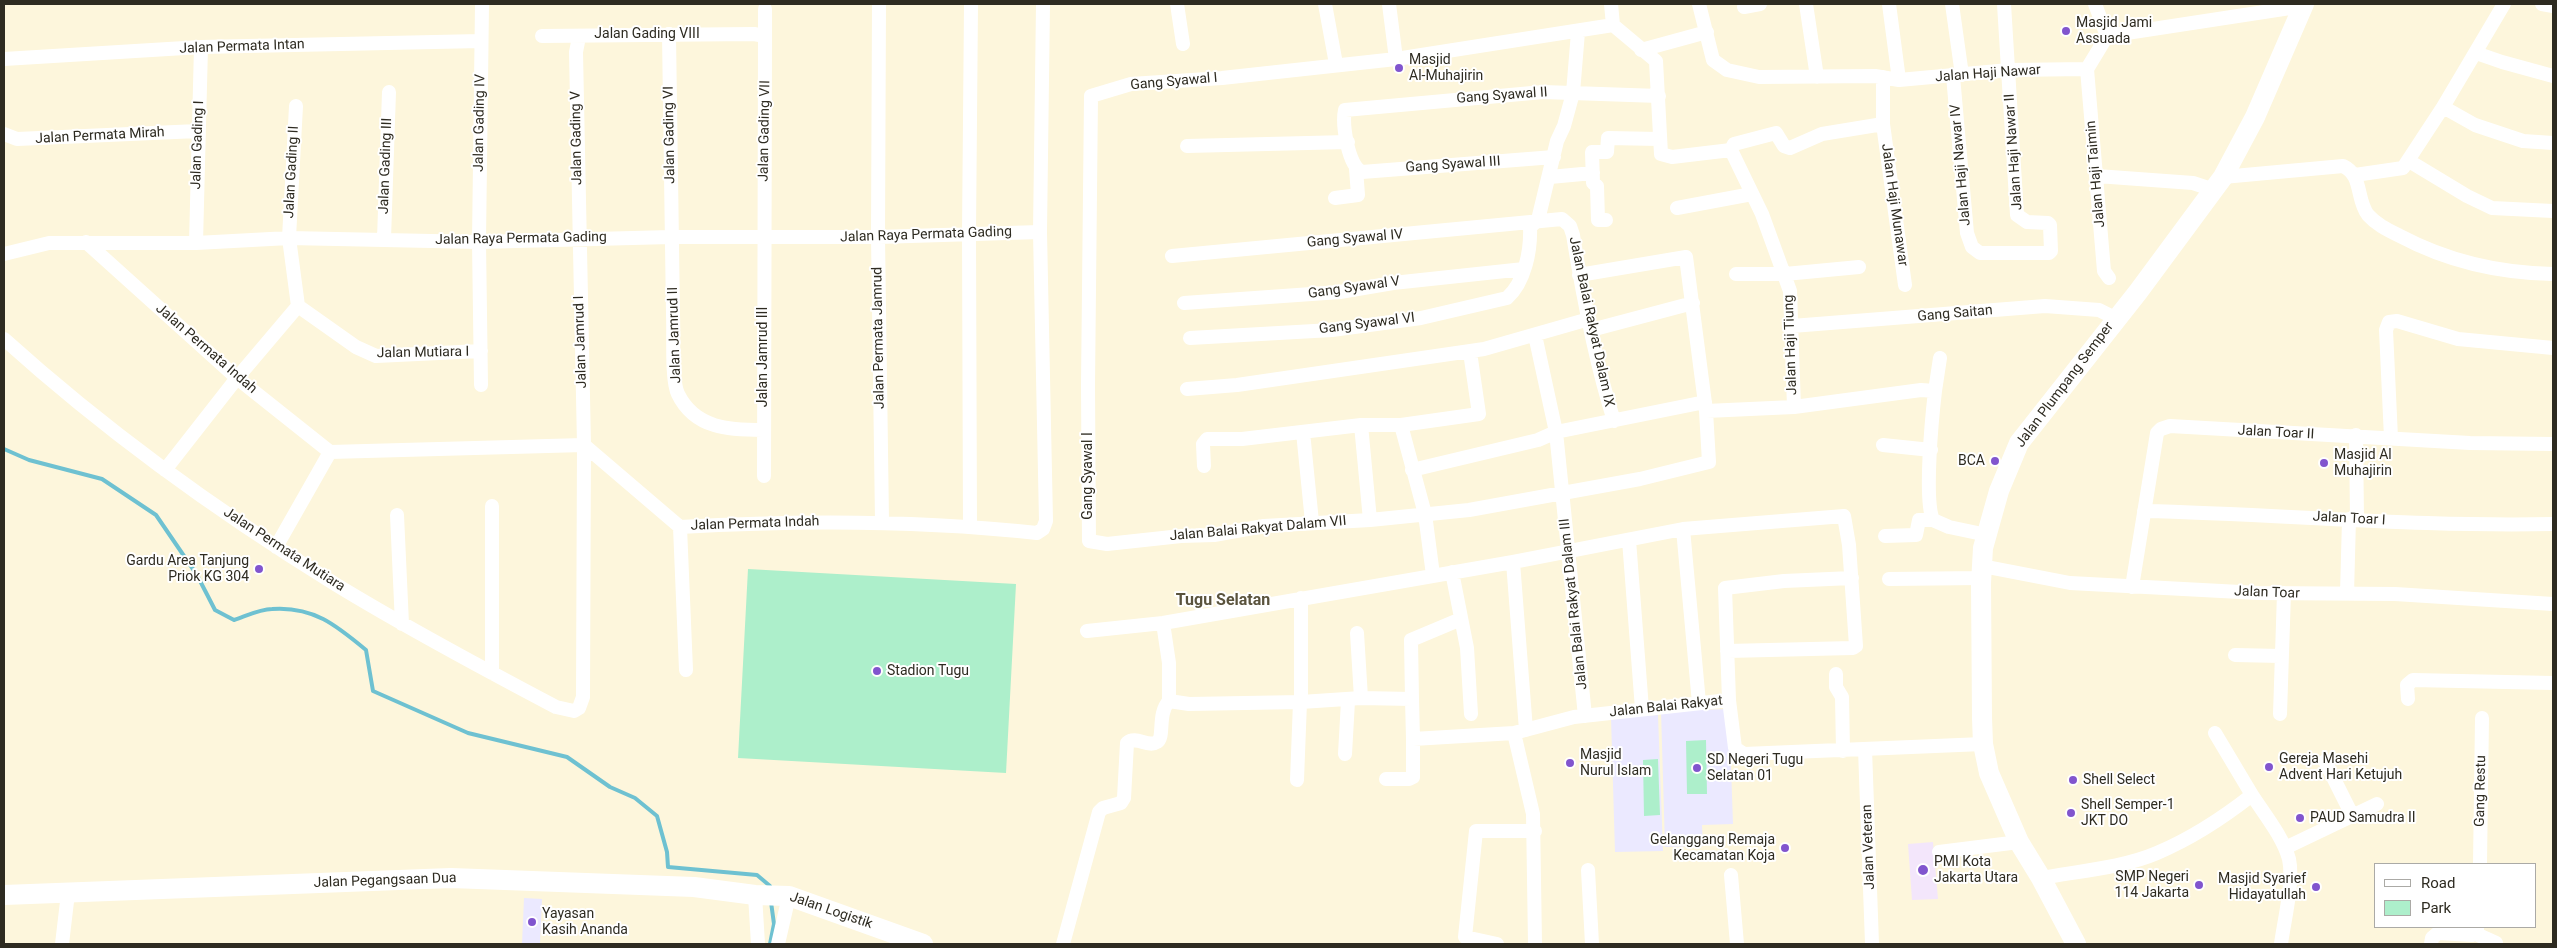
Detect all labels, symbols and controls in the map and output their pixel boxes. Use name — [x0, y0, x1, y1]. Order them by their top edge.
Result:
place label: Masjid Jami Assuada — [2076, 15, 2152, 48]
marker: Masjid Jami Assuada — [2060, 25, 2072, 37]
street label: Jalan Gading VIII — [594, 26, 700, 42]
street label: Jalan Permata Intan — [179, 36, 305, 58]
place label: Masjid Al-Muhajirin — [1409, 52, 1483, 84]
marker: Masjid Al-Muhajirin — [1393, 62, 1405, 74]
street label: Jalan Haji Nawar — [1935, 62, 2041, 86]
street label: Gang Syawal I — [1130, 70, 1218, 94]
street label: Jalan Gading IV — [471, 74, 489, 172]
street label: Jalan Gading VII — [756, 80, 774, 182]
street label: Gang Syawal II — [1456, 84, 1548, 108]
street label: Jalan Gading VI — [661, 86, 679, 184]
street label: Jalan Gading V — [568, 91, 586, 185]
street label: Jalan Haji Nawar II — [2002, 93, 2026, 211]
street label: Jalan Gading I — [188, 100, 208, 190]
street label: Jalan Haji Nawar IV — [1947, 103, 1975, 227]
street label: Jalan Gading III — [376, 117, 396, 215]
street label: Jalan Haji Taimin — [2083, 120, 2109, 228]
street label: Jalan Permata Mirah — [35, 124, 165, 148]
street label: Jalan Gading II — [281, 125, 303, 219]
street label: Jalan Haji Munawar — [1877, 143, 1911, 267]
street label: Gang Syawal III — [1405, 153, 1501, 177]
street label: Jalan Raya Permata Gading — [840, 224, 1012, 246]
street label: Gang Syawal IV — [1306, 226, 1404, 252]
street label: Jalan Raya Permata Gading — [435, 229, 607, 249]
street label: Jalan Balai Rakyat Dalam IX — [1565, 235, 1617, 409]
street label: Jalan Permata Jamrud — [869, 267, 889, 409]
street label: Gang Syawal V — [1307, 273, 1401, 303]
street label: Jalan Jamrud II — [665, 286, 685, 384]
street label: Jalan Jamrud I — [571, 295, 591, 389]
street label: Jalan Haji Tiung — [1781, 295, 1801, 395]
street label: Jalan Permata Indah — [152, 300, 260, 398]
street label: Gang Saitan — [1917, 302, 1993, 326]
street label: Jalan Jamrud III — [755, 307, 771, 407]
street label: Gang Syawal VI — [1318, 310, 1416, 338]
street label: Jalan Plumpang Semper — [2012, 319, 2118, 451]
street label: Jalan Mutiara I — [377, 344, 469, 362]
street label: Jalan Toar II — [2237, 423, 2315, 443]
street label: Gang Syawal I — [1080, 432, 1096, 520]
place label: Masjid Al Muhajirin — [2334, 447, 2392, 480]
place label: BCA — [1958, 453, 1985, 469]
marker: BCA — [1989, 455, 2001, 467]
marker: Masjid Al Muhajirin — [2318, 457, 2330, 469]
street label: Jalan Permata Mutiara — [220, 504, 348, 596]
street label: Jalan Toar I — [2312, 509, 2386, 529]
street label: Jalan Permata Indah — [690, 513, 820, 535]
street label: Jalan Balai Rakyat Dalam VII — [1169, 513, 1347, 545]
street label: Jalan Balai Rakyat Dalam III — [1557, 517, 1591, 691]
place label: Gardu Area Tanjung Priok KG 304 — [126, 553, 249, 586]
marker: Gardu Area Tanjung Priok KG 304 — [253, 563, 265, 575]
street label: Jalan Toar — [2234, 583, 2300, 603]
district label: Tugu Selatan — [1176, 591, 1270, 611]
place label: Stadion Tugu — [887, 663, 969, 679]
marker: Stadion Tugu — [871, 665, 883, 677]
street label: Jalan Balai Rakyat — [1609, 693, 1723, 721]
place label: Masjid Nurul Islam — [1580, 747, 1651, 780]
place label: Gereja Masehi Advent Hari Ketujuh — [2279, 751, 2402, 784]
place label: SD Negeri Tugu Selatan 01 — [1707, 752, 1803, 784]
street label: Gang Restu — [2472, 755, 2490, 827]
marker: Masjid Nurul Islam — [1564, 757, 1576, 769]
marker: Gereja Masehi Advent Hari Ketujuh — [2263, 761, 2275, 773]
marker: SD Negeri Tugu Selatan 01 — [1691, 762, 1703, 774]
place label: Shell Select — [2083, 772, 2155, 788]
marker: Shell Select — [2067, 774, 2079, 786]
place label: Shell Semper-1 JKT DO — [2081, 797, 2175, 830]
street label: Jalan Veteran — [1859, 804, 1879, 890]
marker: Shell Semper-1 JKT DO — [2065, 807, 2077, 819]
place label: PAUD Samudra II — [2310, 810, 2416, 826]
marker: PAUD Samudra II — [2294, 812, 2306, 824]
place label: Gelanggang Remaja Kecamatan Koja — [1650, 832, 1775, 864]
marker: Gelanggang Remaja Kecamatan Koja — [1779, 842, 1791, 854]
place label: PMI Kota Jakarta Utara — [1934, 854, 2018, 886]
marker: PMI Kota Jakarta Utara — [1916, 863, 1930, 877]
legend — [2374, 863, 2537, 928]
place label: SMP Negeri 114 Jakarta — [2115, 869, 2189, 902]
street label: Jalan Pegangsaan Dua — [313, 870, 457, 892]
place label: Masjid Syarief Hidayatullah — [2218, 871, 2306, 904]
text: Road — [2421, 874, 2455, 892]
marker: SMP Negeri 114 Jakarta — [2193, 879, 2205, 891]
marker: Masjid Syarief Hidayatullah — [2310, 881, 2322, 893]
street label: Jalan Logistik — [787, 889, 875, 933]
text: Park — [2421, 899, 2451, 917]
place label: Yayasan Kasih Ananda — [542, 906, 628, 939]
marker: Yayasan Kasih Ananda — [526, 916, 538, 928]

